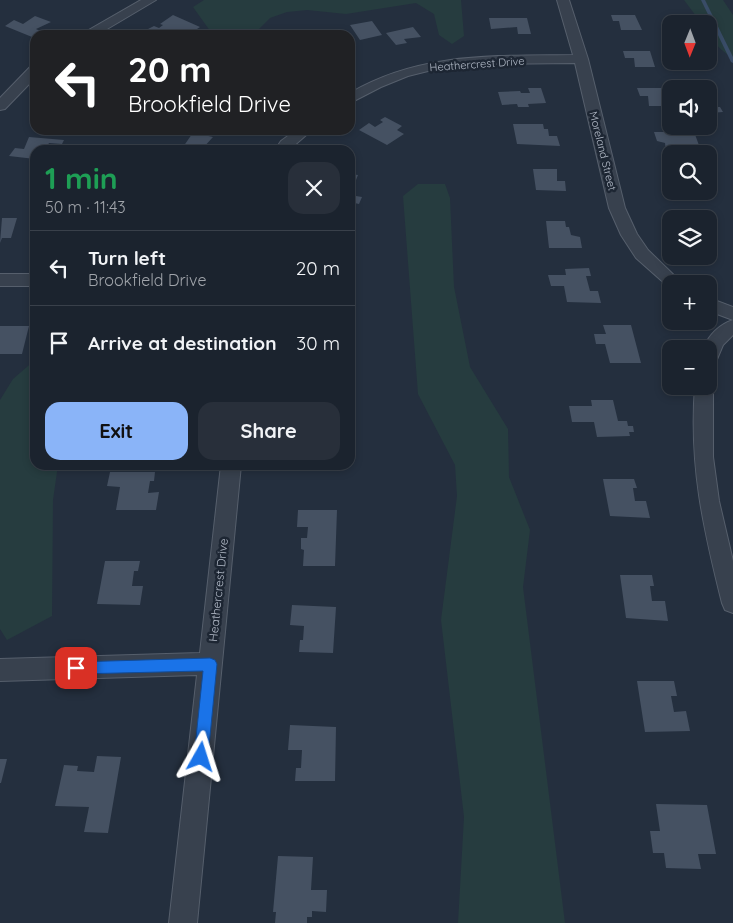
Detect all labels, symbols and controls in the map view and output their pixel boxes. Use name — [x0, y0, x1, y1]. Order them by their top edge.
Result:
north arrow — [662, 15, 718, 70]
map controls — [662, 15, 717, 395]
text: 20 m — [128, 47, 211, 91]
icon: left — [45, 50, 110, 115]
street label: Heathercrest Drive — [429, 54, 525, 74]
button: sound — [662, 80, 717, 135]
text: Brookfield Drive — [128, 90, 291, 118]
street label: Moreland Street — [586, 110, 620, 192]
button: search — [662, 145, 717, 200]
text: 1 min — [45, 159, 118, 197]
button: close — [288, 162, 340, 214]
text: 50 m · 11:43 — [45, 197, 126, 217]
button: layers — [662, 210, 717, 265]
text: Turn left — [88, 246, 166, 270]
icon: left — [45, 254, 73, 282]
text: 20 m — [296, 256, 340, 280]
text: Brookfield Drive — [88, 270, 206, 290]
button: + — [662, 275, 717, 330]
icon: arrive — [45, 329, 73, 357]
text: Arrive at destination — [88, 331, 277, 355]
text: 30 m — [296, 331, 340, 355]
button: − — [662, 340, 717, 395]
button: Exit — [45, 402, 188, 460]
button: Share — [198, 402, 340, 460]
street label: Heathercrest Drive — [205, 537, 231, 642]
pin — [55, 647, 97, 689]
icon: arrive — [62, 654, 90, 682]
position arrow — [174, 730, 226, 782]

